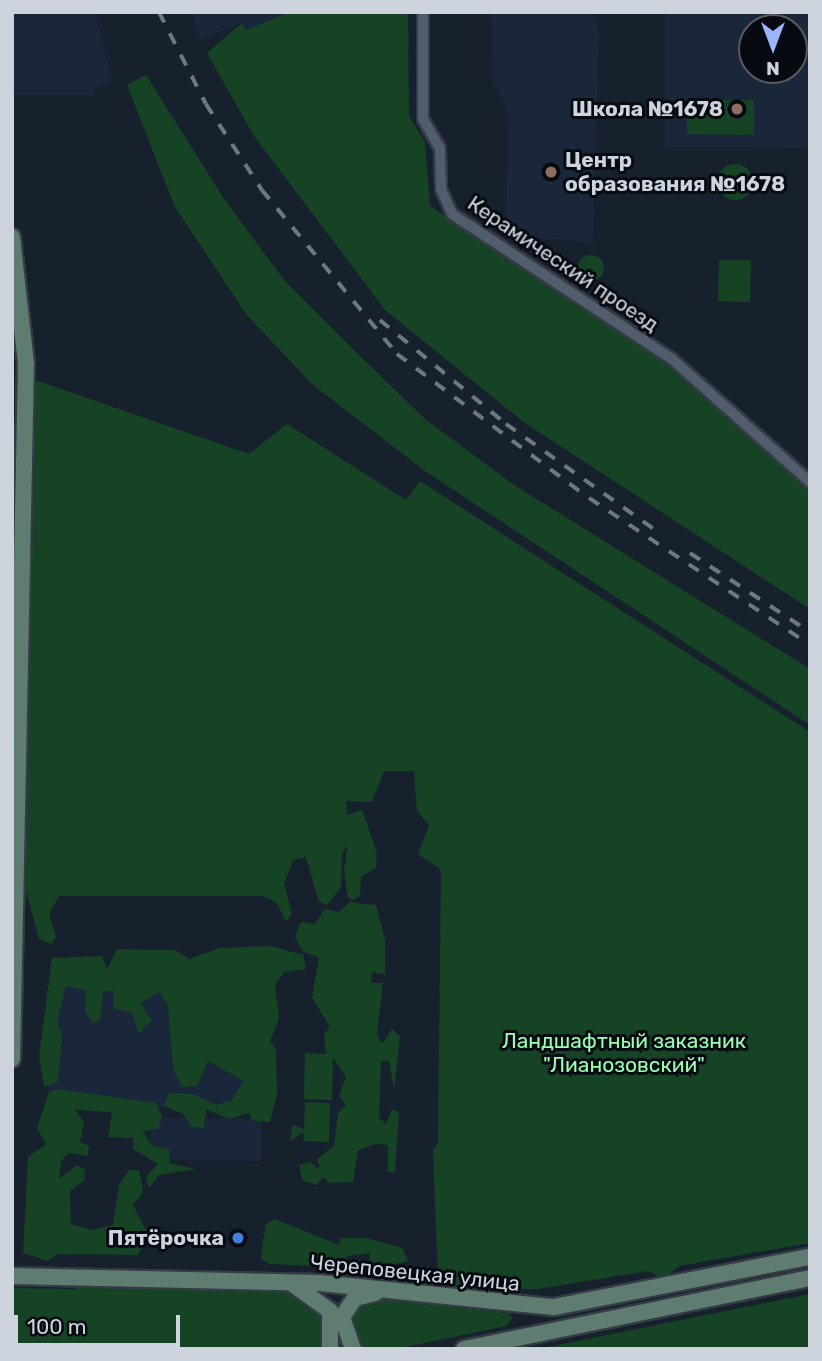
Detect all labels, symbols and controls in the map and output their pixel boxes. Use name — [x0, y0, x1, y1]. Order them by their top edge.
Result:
north arrow — [738, 14, 808, 84]
text: N — [766, 57, 780, 80]
place label: Школа №1678 — [572, 96, 723, 122]
marker: Школа №1678 — [729, 101, 745, 117]
place label: Центр образования №1678 — [565, 147, 785, 197]
marker: Центр образования №1678 — [543, 164, 559, 180]
street label: Керамический проезд — [463, 191, 663, 337]
park label: Ландшафтный заказник "Лианозовский" — [502, 1028, 746, 1078]
place label: Пятёрочка — [108, 1225, 224, 1251]
marker: Пятёрочка — [230, 1230, 246, 1246]
street label: Череповецкая улица — [309, 1249, 521, 1297]
scale bar — [18, 1302, 184, 1346]
text: 100 m — [27, 1314, 86, 1339]

